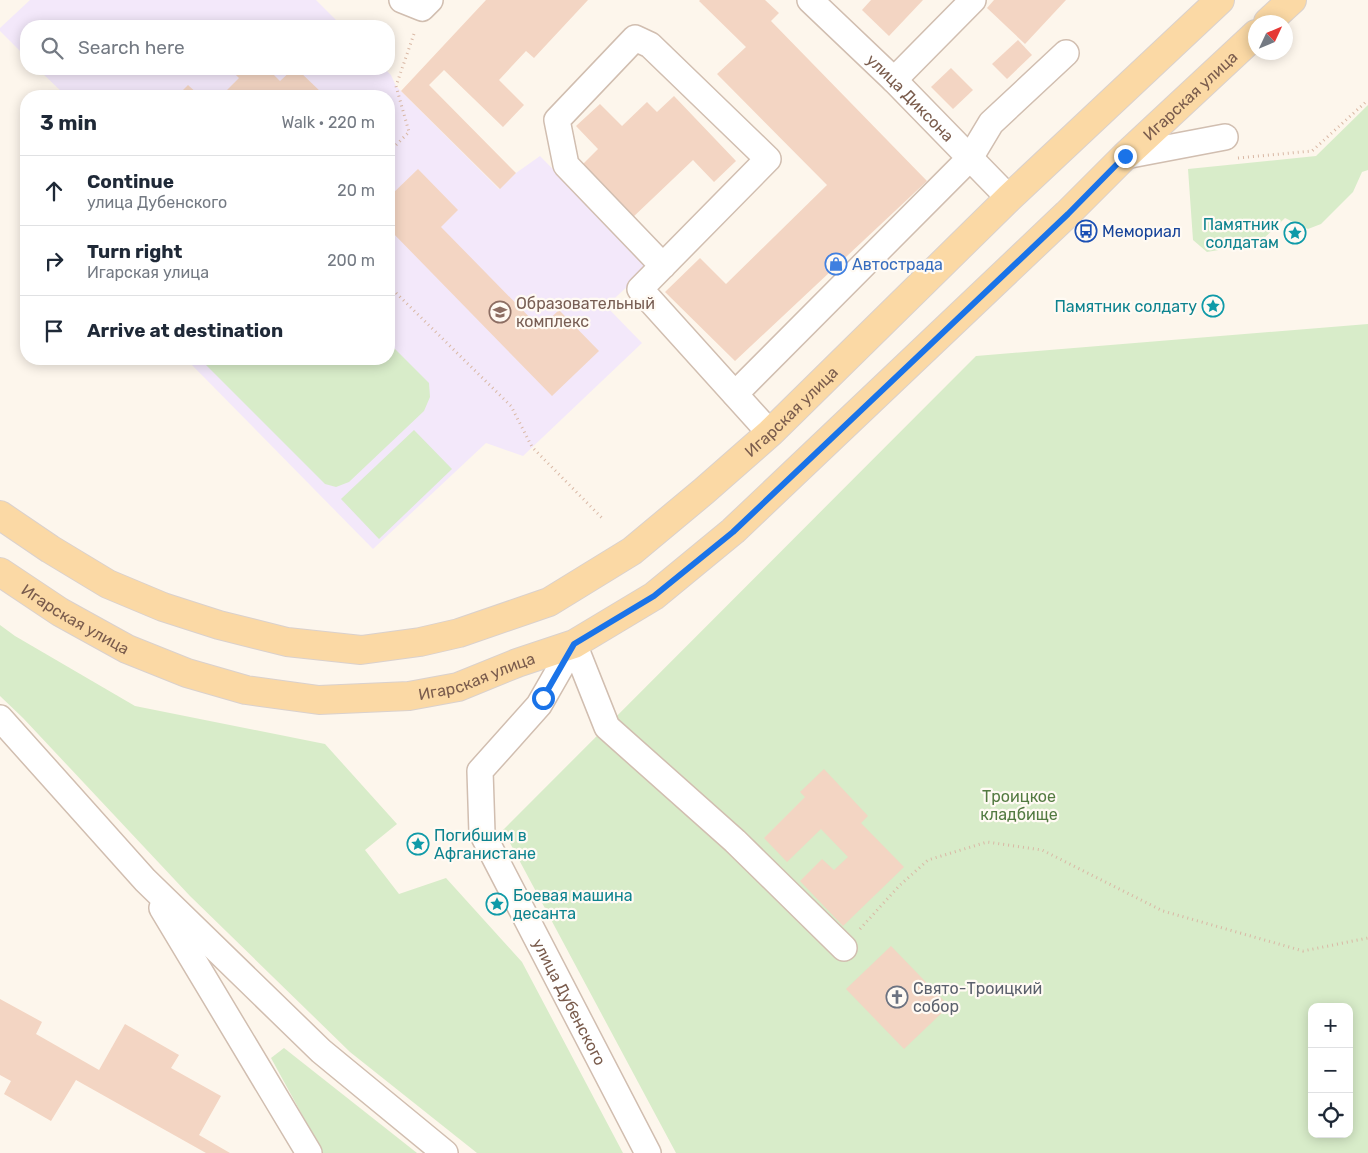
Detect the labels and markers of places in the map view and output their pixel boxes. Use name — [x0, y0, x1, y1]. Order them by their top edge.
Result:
place label: Памятник солдатам — [1203, 215, 1279, 252]
bus stop icon: Мемориал — [1074, 219, 1098, 243]
place icon: Памятник солдатам — [1283, 221, 1307, 245]
place label: Мемориал — [1102, 222, 1181, 241]
shop icon: Автострада — [824, 252, 848, 276]
place label: Автострада — [852, 255, 943, 274]
place label: Образовательный комплекс — [516, 294, 655, 331]
place icon: Памятник солдату — [1201, 294, 1225, 318]
place label: Памятник солдату — [1054, 297, 1197, 316]
school or university icon: Образовательный комплекс — [488, 300, 512, 324]
place label: Погибшим в Афганистане — [434, 826, 536, 863]
place icon: Погибшим в Афганистане — [406, 832, 430, 856]
place label: Боевая машина десанта — [513, 886, 633, 923]
place icon: Боевая машина десанта — [485, 892, 509, 916]
place label: Свято-Троицкий собор — [913, 979, 1042, 1016]
church icon: Свято-Троицкий собор — [885, 985, 909, 1009]

